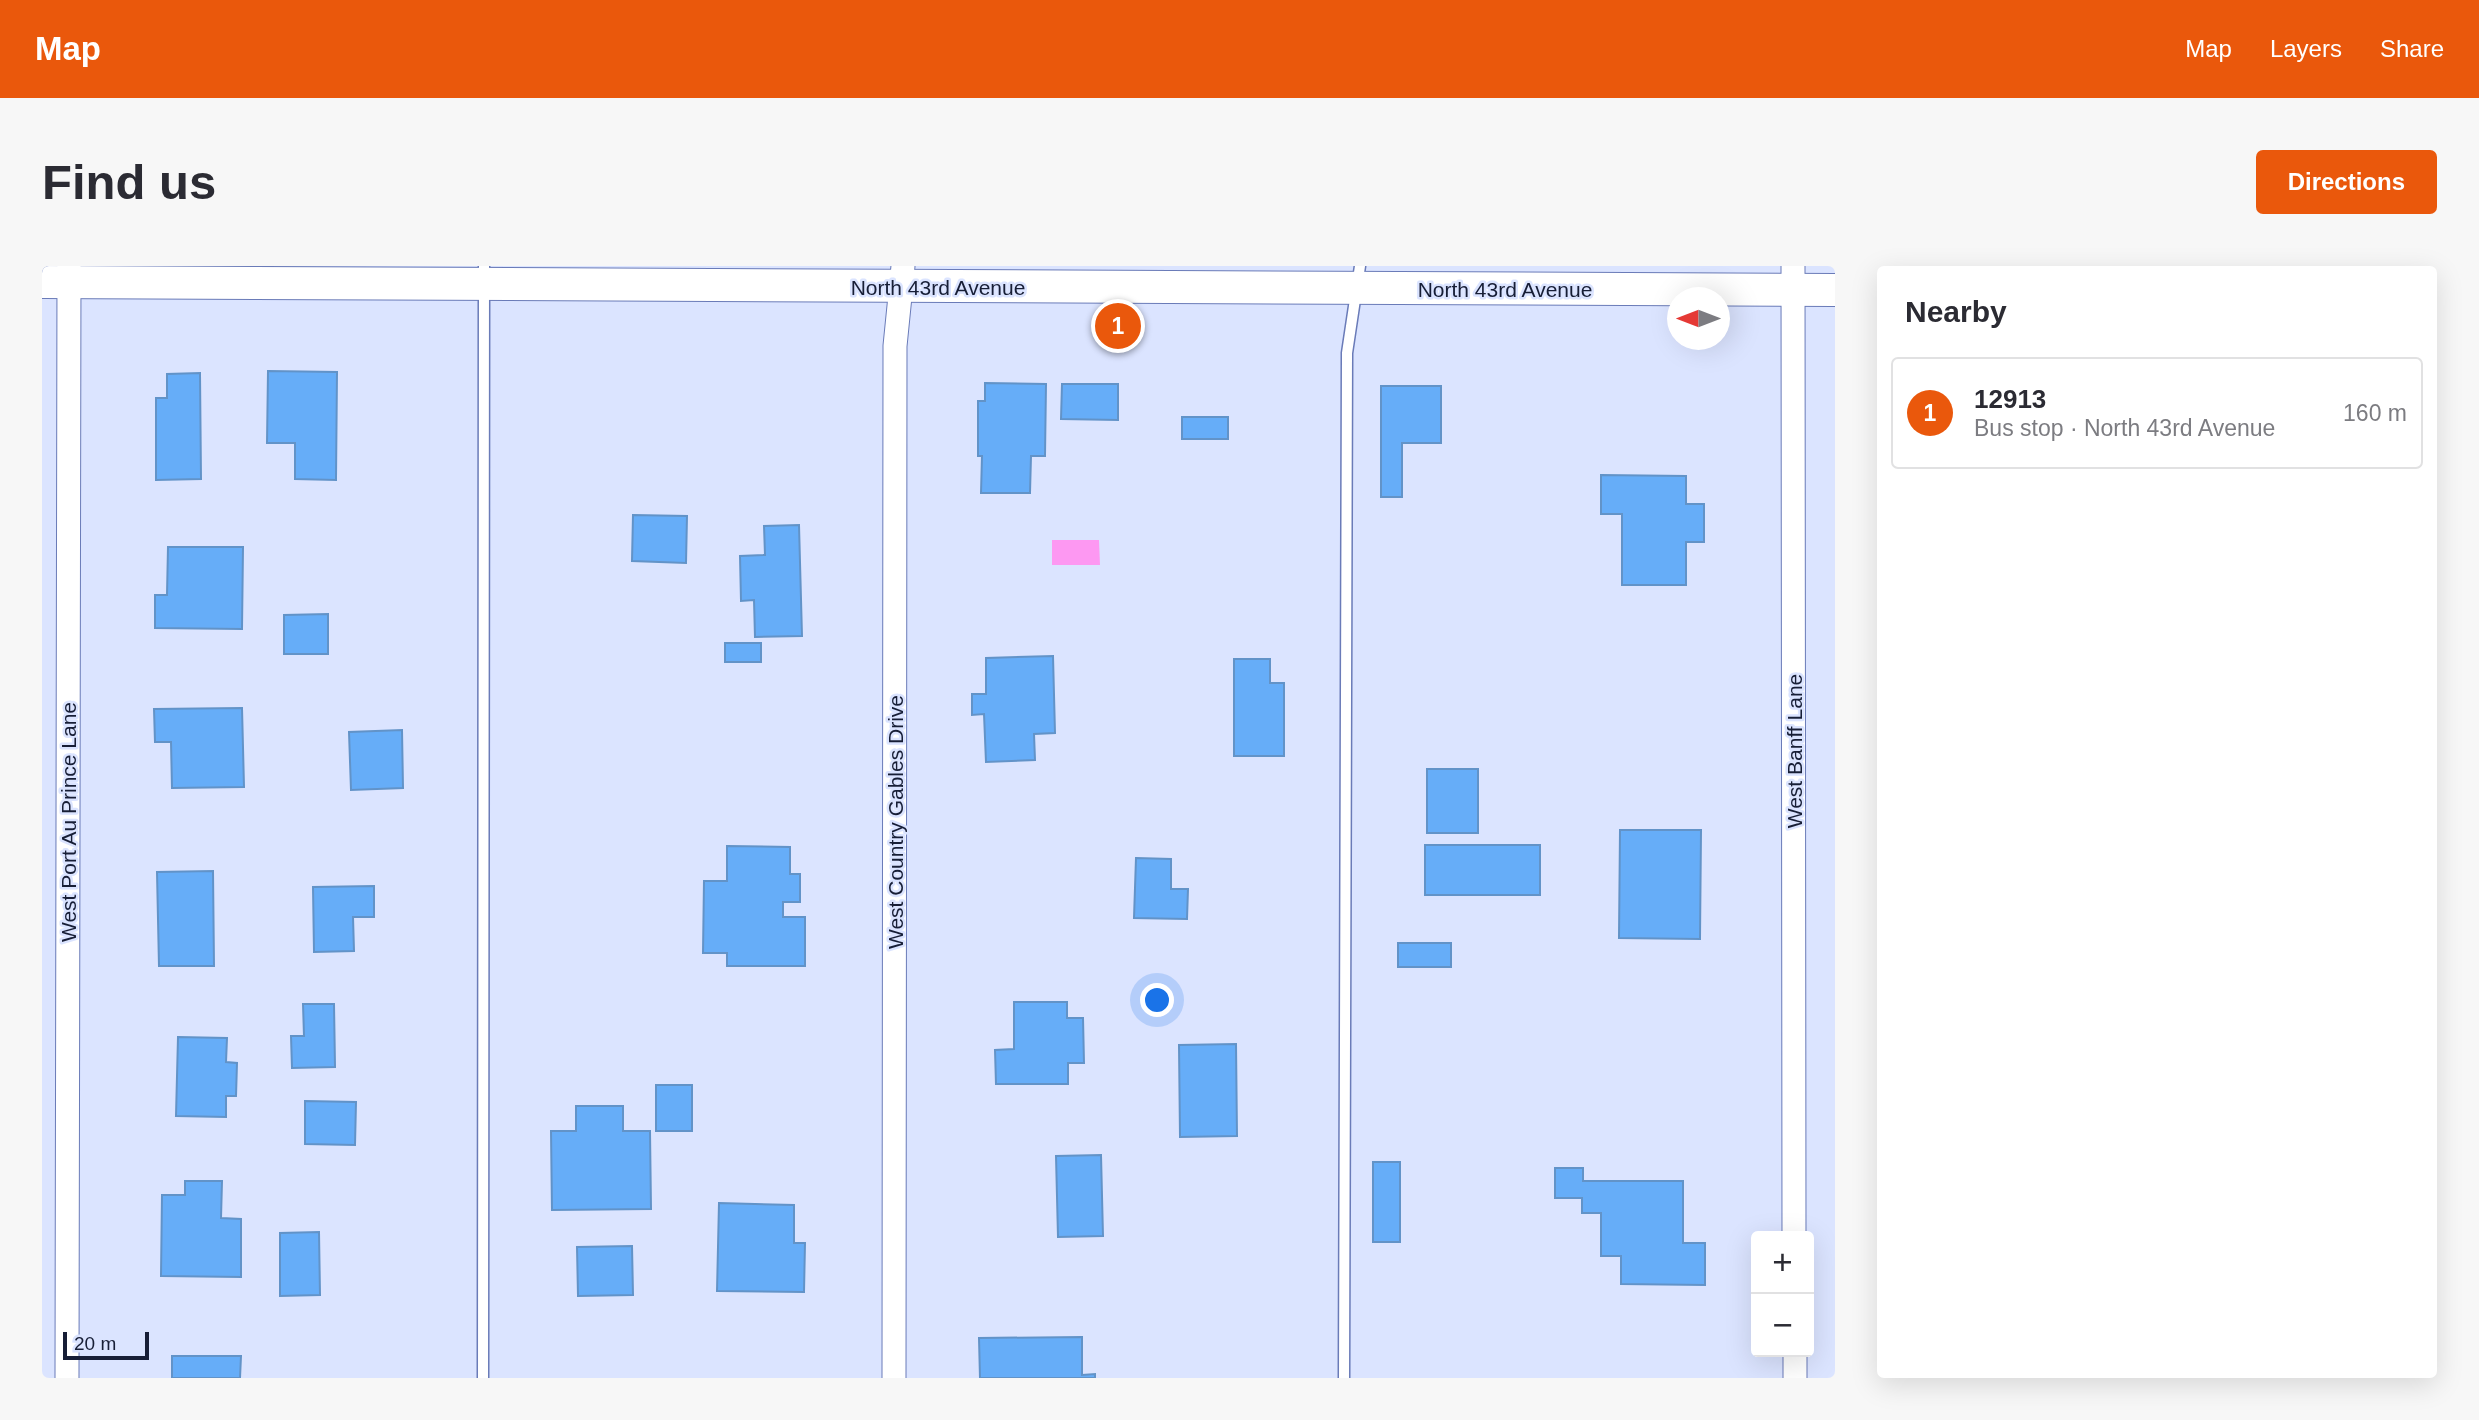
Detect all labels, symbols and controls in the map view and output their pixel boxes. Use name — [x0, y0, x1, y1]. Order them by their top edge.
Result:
text: Map — [35, 30, 101, 67]
text: Map — [2185, 35, 2232, 62]
text: Layers — [2270, 35, 2342, 62]
text: Share — [2380, 35, 2444, 62]
button: Directions — [2256, 150, 2437, 214]
text: Find us — [42, 155, 216, 209]
street label: North 43rd Avenue — [851, 276, 1025, 299]
street label: North 43rd Avenue — [1418, 278, 1592, 301]
north arrow — [1667, 287, 1730, 350]
text: Nearby — [1905, 295, 2007, 328]
pin: 1 — [1095, 300, 1141, 352]
text: 12913 — [1974, 384, 2046, 414]
text: 1 — [1924, 400, 1936, 426]
text: 160 m — [2343, 400, 2407, 426]
text: Bus stop · North 43rd Avenue — [1974, 415, 2275, 441]
street label: West Banff Lane — [1783, 674, 1806, 828]
street label: West Country Gables Drive — [884, 695, 907, 949]
street label: West Port Au Prince Lane — [57, 702, 80, 942]
your location — [1140, 983, 1174, 1017]
map controls — [1751, 1231, 1814, 1357]
button: + — [1751, 1231, 1814, 1294]
button: − — [1751, 1294, 1814, 1357]
scale bar — [63, 1329, 149, 1361]
text: 20 m — [74, 1333, 116, 1354]

